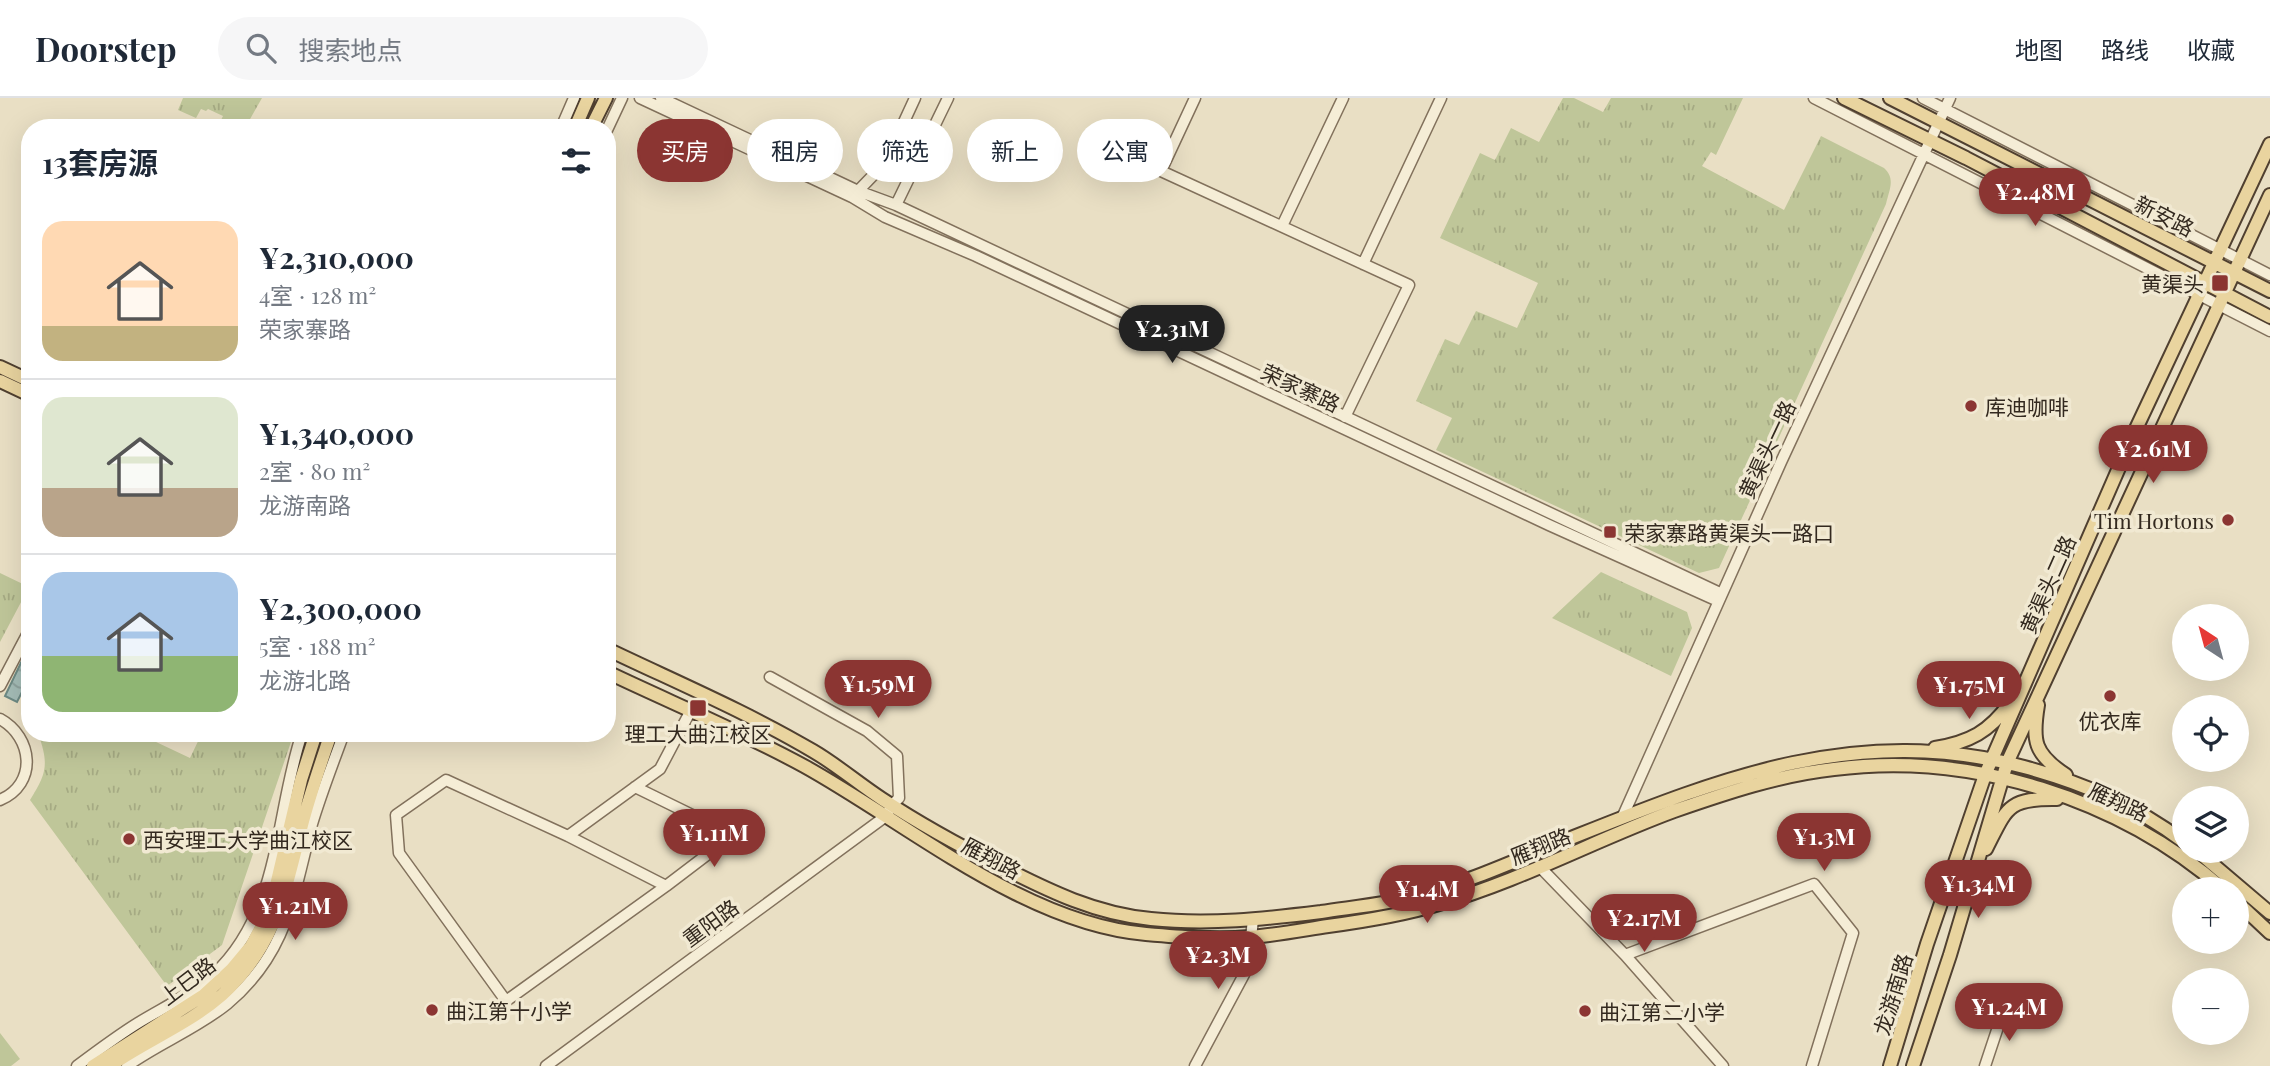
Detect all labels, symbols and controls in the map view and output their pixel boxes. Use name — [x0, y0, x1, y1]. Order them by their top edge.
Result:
search box — [218, 17, 708, 80]
text: Doorstep — [35, 26, 176, 70]
icon: search — [242, 29, 280, 67]
text: 搜索地点 — [298, 32, 403, 67]
text: 地图 — [2015, 33, 2063, 65]
text: 路线 — [2101, 33, 2149, 65]
text: 收藏 — [2187, 33, 2235, 65]
chip: 买房 — [637, 119, 733, 182]
chip: 租房 — [747, 119, 843, 182]
chip: 筛选 — [857, 119, 953, 182]
chip: 新上 — [967, 119, 1063, 182]
chip: 公寓 — [1077, 119, 1173, 182]
text: 13套房源 — [42, 142, 158, 182]
icon: filters — [557, 142, 595, 180]
pin: ¥2.48M — [1978, 169, 2092, 228]
text: ¥2.48M — [1995, 175, 2075, 206]
street label: 新安路 — [2131, 188, 2199, 242]
text: ¥2,310,000 — [259, 237, 414, 277]
icon: home — [98, 249, 182, 333]
place label: 黄渠头 — [2141, 269, 2204, 297]
marker: 黄渠头 — [2210, 273, 2230, 293]
text: 4室 · 128 m² — [259, 279, 376, 310]
pin: ¥2.31M — [1115, 306, 1229, 365]
text: ¥2.31M — [1135, 312, 1209, 343]
text: 荣家寨路 — [259, 313, 351, 344]
street label: 荣家寨路 — [1257, 357, 1345, 417]
place label: 库迪咖啡 — [1985, 392, 2069, 420]
street label: 黄渠头一路 — [1731, 396, 1801, 502]
marker: 库迪咖啡 — [1963, 398, 1979, 414]
text: ¥1,340,000 — [259, 413, 414, 453]
icon: home — [98, 425, 182, 509]
pin: ¥2.61M — [2096, 426, 2210, 485]
text: ¥2.61M — [2115, 432, 2191, 463]
text: 2室 · 80 m² — [259, 455, 370, 486]
text: 龙游南路 — [259, 489, 351, 520]
place label: Tim Hortons — [2094, 506, 2214, 534]
marker: Tim Hortons — [2220, 512, 2236, 528]
place label: 荣家寨路黄渠头一路口 — [1624, 518, 1834, 546]
marker: 荣家寨路黄渠头一路口 — [1602, 524, 1618, 540]
street label: 黄渠头二路 — [2013, 530, 2081, 638]
text: ¥2,300,000 — [259, 588, 422, 628]
icon: home — [98, 600, 182, 684]
north arrow — [2172, 604, 2249, 681]
map controls — [2172, 604, 2249, 1045]
text: 5室 · 188 m² — [259, 630, 375, 661]
pin: ¥1.59M — [821, 660, 935, 720]
pin: ¥1.75M — [1912, 662, 2026, 721]
text: 龙游北路 — [259, 664, 351, 695]
text: ¥1.59M — [841, 667, 915, 698]
text: ¥1.75M — [1933, 668, 2005, 699]
marker: 优衣库 — [2102, 688, 2118, 704]
button: locate — [2172, 695, 2249, 772]
marker: 理工大曲江校区 — [688, 698, 708, 718]
place label: 优衣库 — [2079, 706, 2142, 734]
place label: 理工大曲江校区 — [625, 719, 772, 747]
street label: 雁翔路 — [2085, 775, 2153, 827]
button: layers — [2172, 786, 2249, 863]
pin: ¥1.11M — [657, 810, 771, 869]
pin: ¥1.3M — [1775, 814, 1873, 873]
text: ¥1.11M — [679, 816, 749, 847]
street label: 雁翔路 — [1506, 820, 1574, 870]
text: ¥1.3M — [1793, 820, 1855, 851]
place label: 西安理工大学曲江校区 — [143, 825, 353, 853]
street label: 雁翔路 — [958, 830, 1026, 884]
marker: 西安理工大学曲江校区 — [121, 831, 137, 847]
pin: ¥1.34M — [1921, 860, 2035, 920]
pin: ¥1.4M — [1378, 866, 1476, 925]
text: ¥1.34M — [1941, 867, 2015, 898]
text: ¥1.4M — [1395, 872, 1459, 903]
button: + — [2172, 877, 2249, 954]
pin: ¥1.21M — [238, 882, 352, 942]
text: ¥1.21M — [259, 889, 331, 920]
street label: 重阳路 — [676, 892, 744, 952]
pin: ¥2.17M — [1587, 894, 1701, 954]
text: ¥2.17M — [1607, 901, 1681, 932]
pin: ¥2.3M — [1169, 932, 1267, 991]
text: ¥2.3M — [1185, 938, 1251, 969]
street label: 上巳路 — [153, 950, 221, 1010]
street label: 龙游南路 — [1866, 950, 1918, 1038]
button: − — [2172, 968, 2249, 1045]
pin: ¥1.24M — [1952, 984, 2066, 1043]
text: ¥1.24M — [1971, 990, 2047, 1021]
place label: 曲江第十小学 — [446, 996, 572, 1024]
place label: 曲江第二小学 — [1599, 997, 1725, 1025]
marker: 曲江第十小学 — [424, 1002, 440, 1018]
marker: 曲江第二小学 — [1577, 1003, 1593, 1019]

